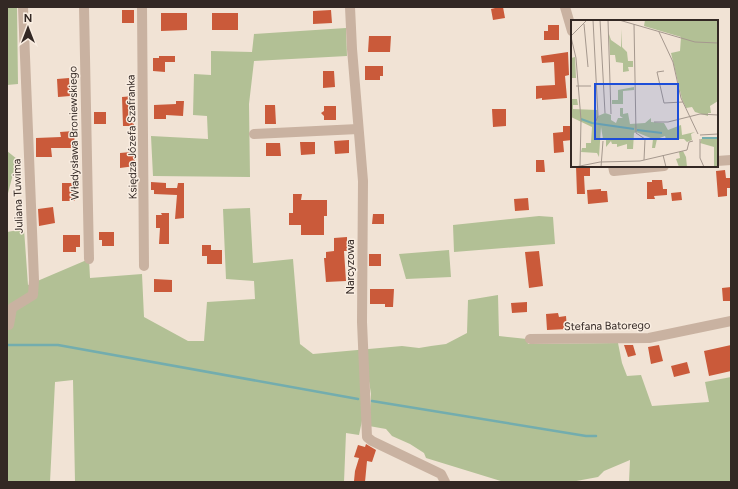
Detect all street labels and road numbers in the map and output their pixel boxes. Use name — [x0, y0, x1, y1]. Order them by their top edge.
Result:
street label: Władysława Broniewskiego — [66, 66, 82, 200]
street label: Księdza Józefa Szafranka — [124, 75, 140, 199]
street label: Juliana Tuwima — [10, 158, 26, 234]
street label: Narcyzowa — [344, 239, 357, 295]
street label: Stefana Batorego — [564, 319, 650, 333]

